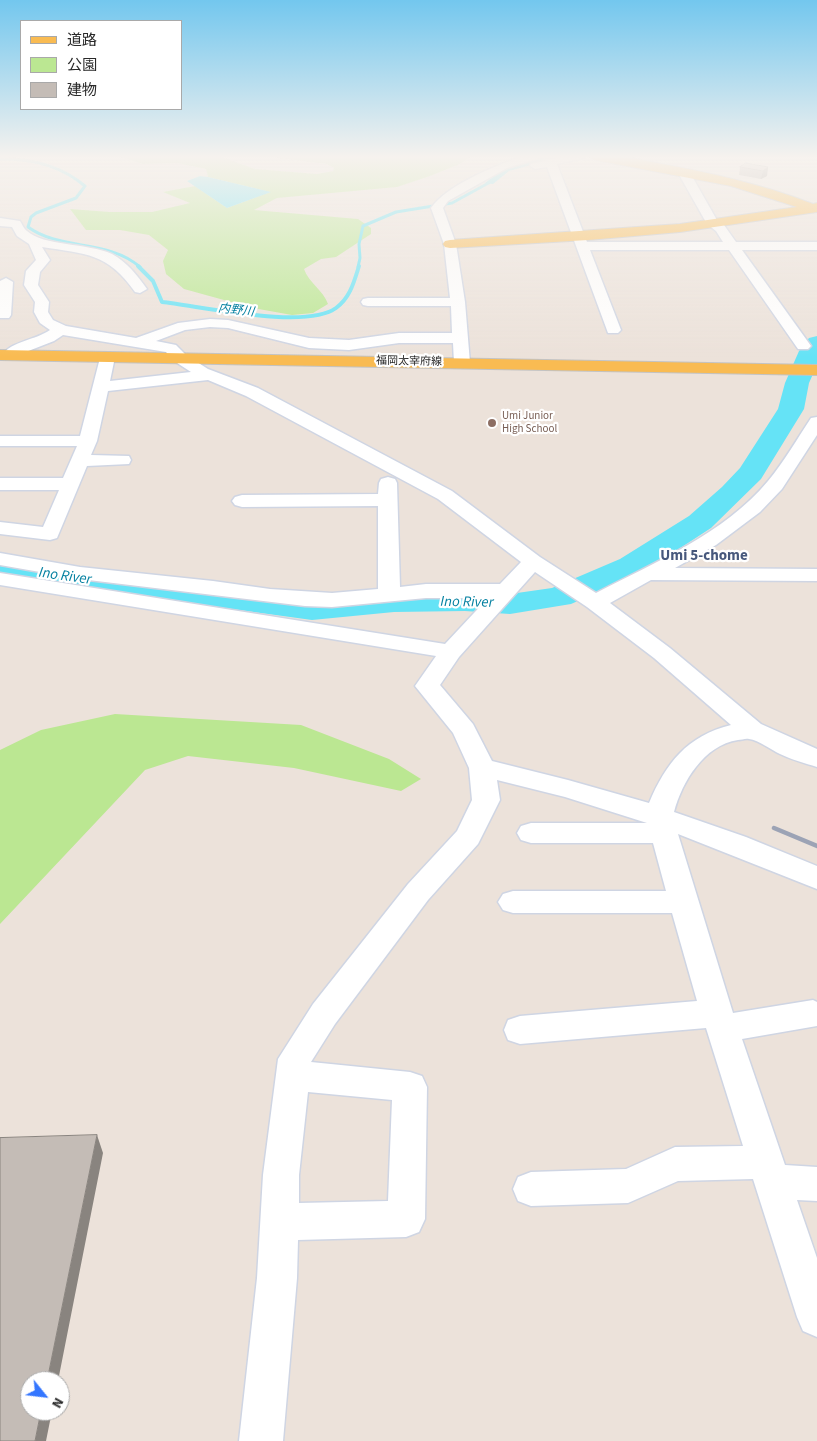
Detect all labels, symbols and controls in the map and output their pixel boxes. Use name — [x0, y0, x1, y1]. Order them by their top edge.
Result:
legend — [20, 20, 182, 110]
text: 道路 — [67, 30, 97, 51]
text: 公園 — [67, 55, 97, 76]
text: 建物 — [67, 80, 97, 101]
water label: 内野川 — [217, 302, 255, 320]
street label: 福岡太宰府線 — [376, 355, 442, 369]
place label: Umi Junior High School — [502, 410, 557, 436]
marker: Umi Junior High School — [486, 417, 498, 429]
district label: Umi 5-chome — [660, 548, 748, 566]
water label: Ino River — [37, 564, 93, 590]
water label: Ino River — [440, 594, 494, 612]
north arrow — [20, 1371, 70, 1421]
text: N — [46, 1394, 68, 1412]

